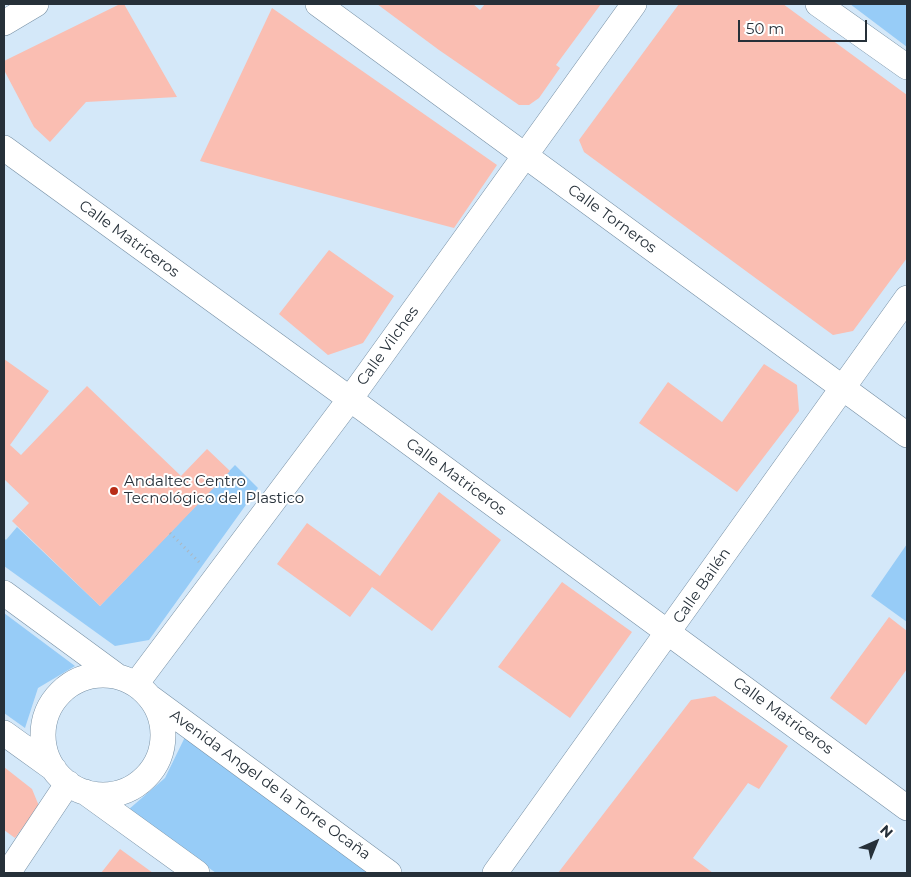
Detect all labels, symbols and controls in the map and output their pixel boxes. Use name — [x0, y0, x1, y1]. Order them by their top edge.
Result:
scale bar — [741, 10, 870, 42]
text: 50 m — [746, 19, 784, 38]
street label: Calle Torneros — [564, 181, 660, 257]
street label: Calle Matriceros — [75, 197, 183, 281]
street label: Calle Vilches — [353, 303, 423, 389]
street label: Calle Matriceros — [402, 435, 510, 519]
place label: Andaltec Centro Tecnológico del Plastico — [124, 473, 304, 508]
marker: Andaltec Centro Tecnológico del Plastico — [108, 485, 120, 497]
street label: Calle Bailén — [669, 545, 735, 627]
street label: Calle Matriceros — [729, 674, 837, 758]
street label: Avenida Angel de la Torre Ocaña — [166, 706, 374, 864]
north arrow — [851, 817, 901, 867]
text: N — [876, 821, 897, 842]

